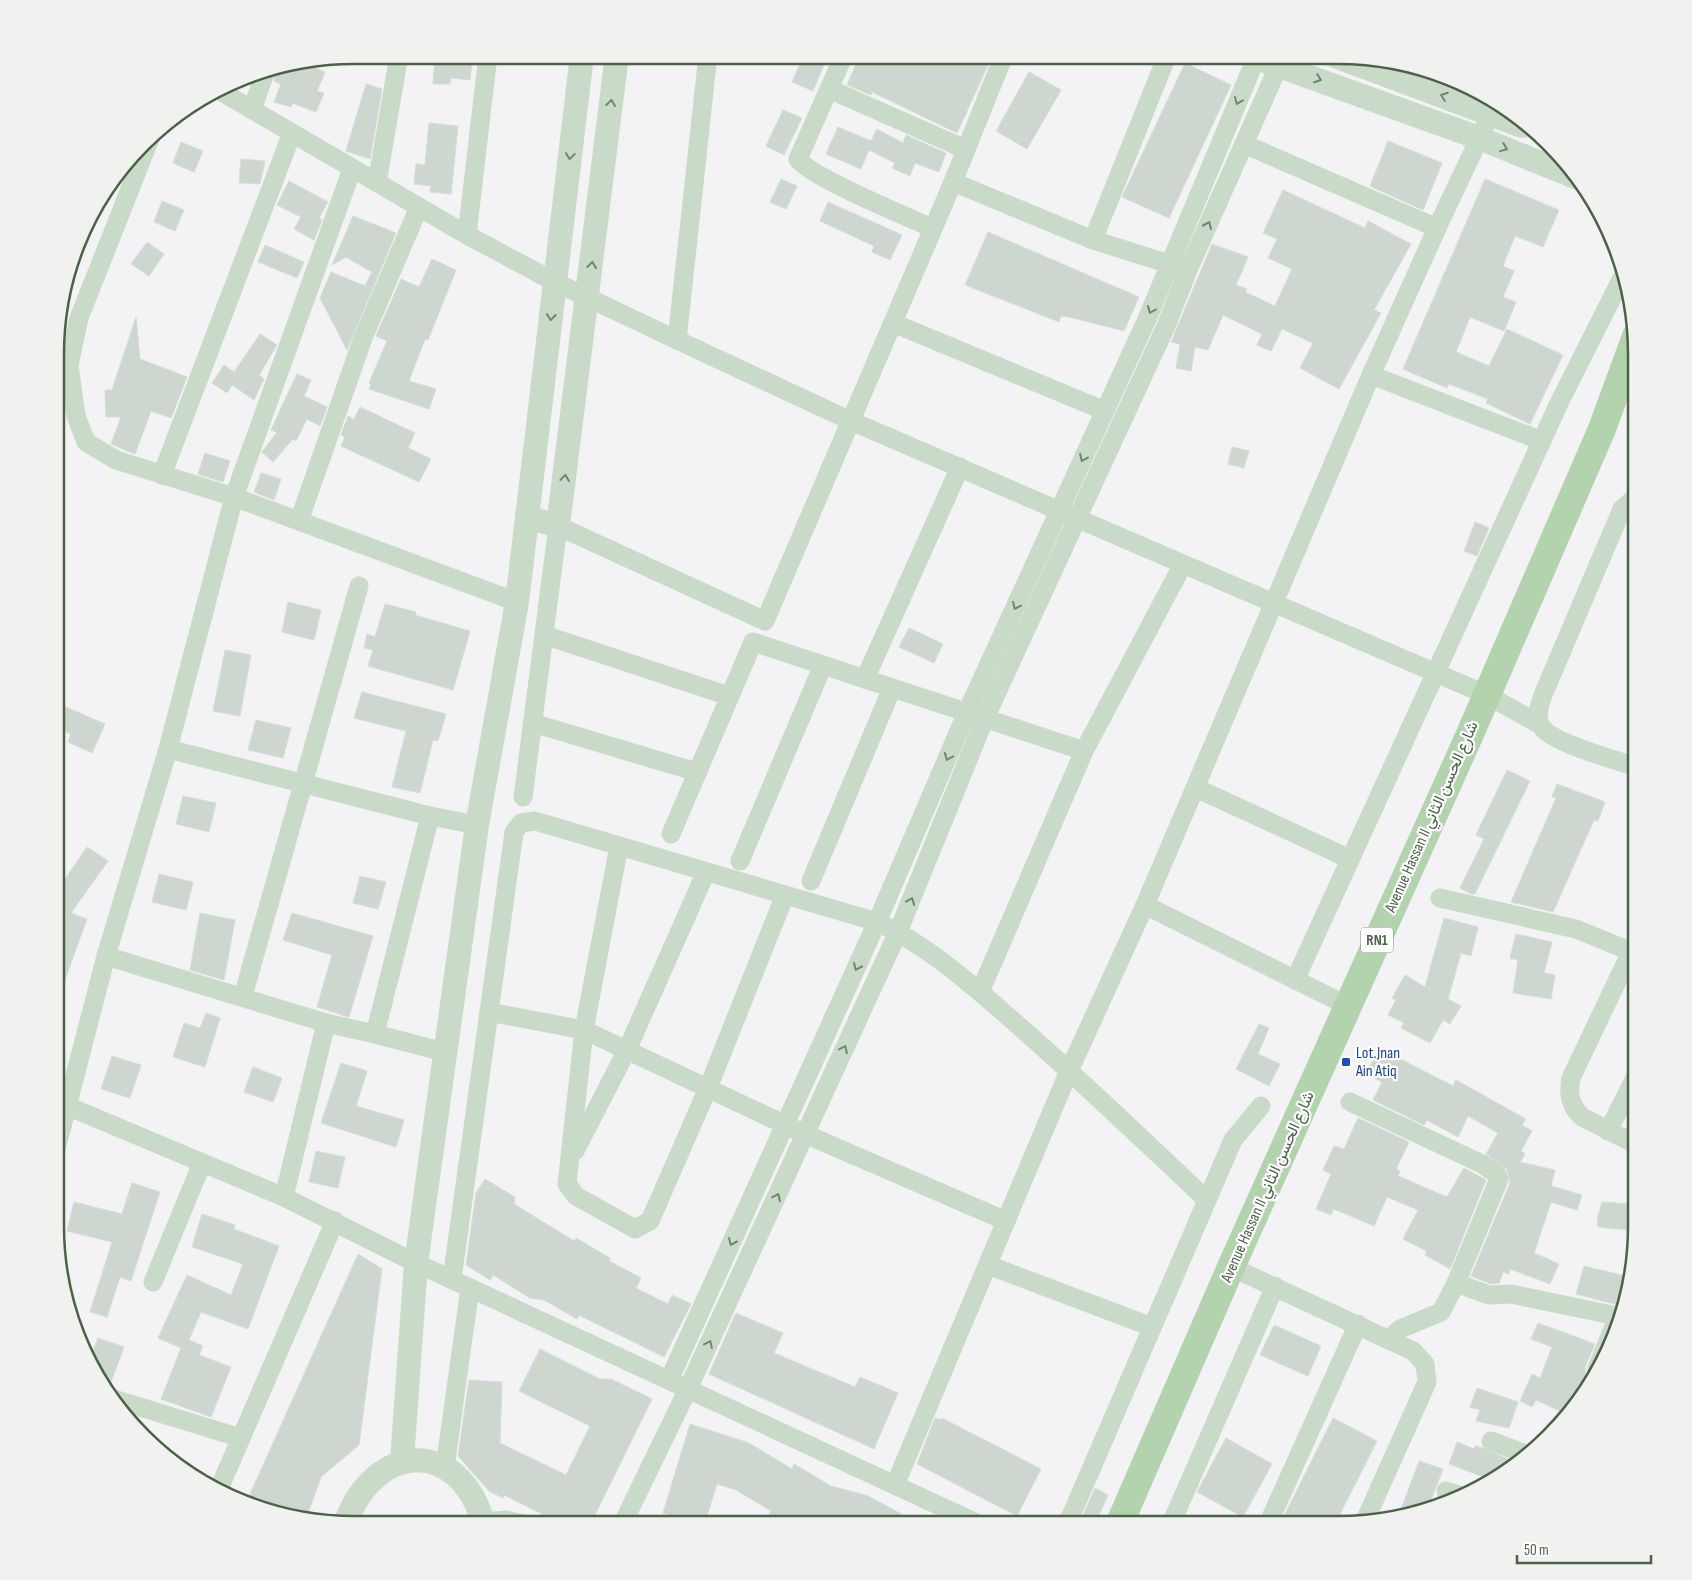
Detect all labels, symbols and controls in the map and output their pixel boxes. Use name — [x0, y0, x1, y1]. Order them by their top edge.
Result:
one-way arrow — [1314, 73, 1322, 83]
one-way arrow — [1440, 92, 1449, 102]
one-way arrow — [1234, 96, 1244, 105]
one-way arrow — [605, 99, 616, 107]
one-way arrow — [1499, 142, 1507, 152]
one-way arrow — [565, 152, 576, 160]
one-way arrow — [1202, 221, 1213, 230]
one-way arrow — [586, 260, 597, 268]
one-way arrow — [1146, 305, 1157, 314]
one-way arrow — [546, 313, 557, 321]
one-way arrow — [1079, 453, 1090, 462]
one-way arrow — [559, 474, 570, 482]
one-way arrow — [1011, 601, 1022, 610]
street label: Avenue Hassan II شارع الحسن الثاني — [1381, 719, 1485, 917]
one-way arrow — [943, 752, 954, 761]
one-way arrow — [905, 897, 915, 906]
road number: RN1 — [1361, 928, 1393, 952]
one-way arrow — [852, 962, 863, 971]
place label: Lot.Jnan Ain Atiq — [1355, 1044, 1400, 1081]
one-way arrow — [838, 1045, 849, 1054]
marker: Lot.Jnan Ain Atiq — [1340, 1056, 1352, 1068]
street label: Avenue Hassan II شارع الحسن الثاني — [1217, 1089, 1321, 1287]
one-way arrow — [770, 1193, 781, 1202]
one-way arrow — [727, 1237, 738, 1246]
one-way arrow — [702, 1340, 713, 1349]
scale bar — [1517, 1532, 1651, 1564]
text: 50 m — [1524, 1541, 1549, 1560]

